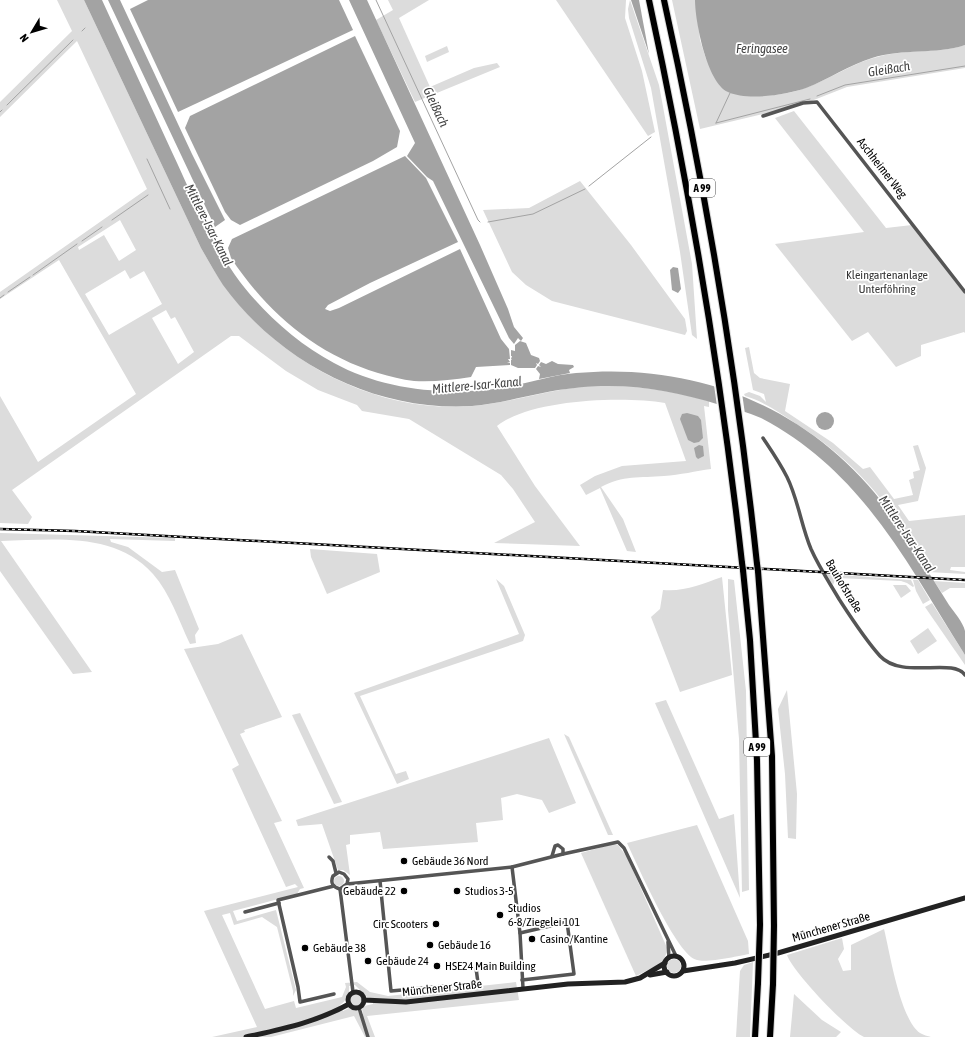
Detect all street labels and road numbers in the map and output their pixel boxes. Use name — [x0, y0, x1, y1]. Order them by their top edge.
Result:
street label: Aschheimer Weg — [854, 135, 910, 202]
road number: A 99 — [689, 179, 715, 197]
street label: Bauhofstraße — [823, 557, 865, 615]
road number: A 99 — [744, 738, 770, 756]
street label: Münchener Straße — [790, 909, 872, 945]
street label: Münchener Straße — [401, 977, 483, 999]

